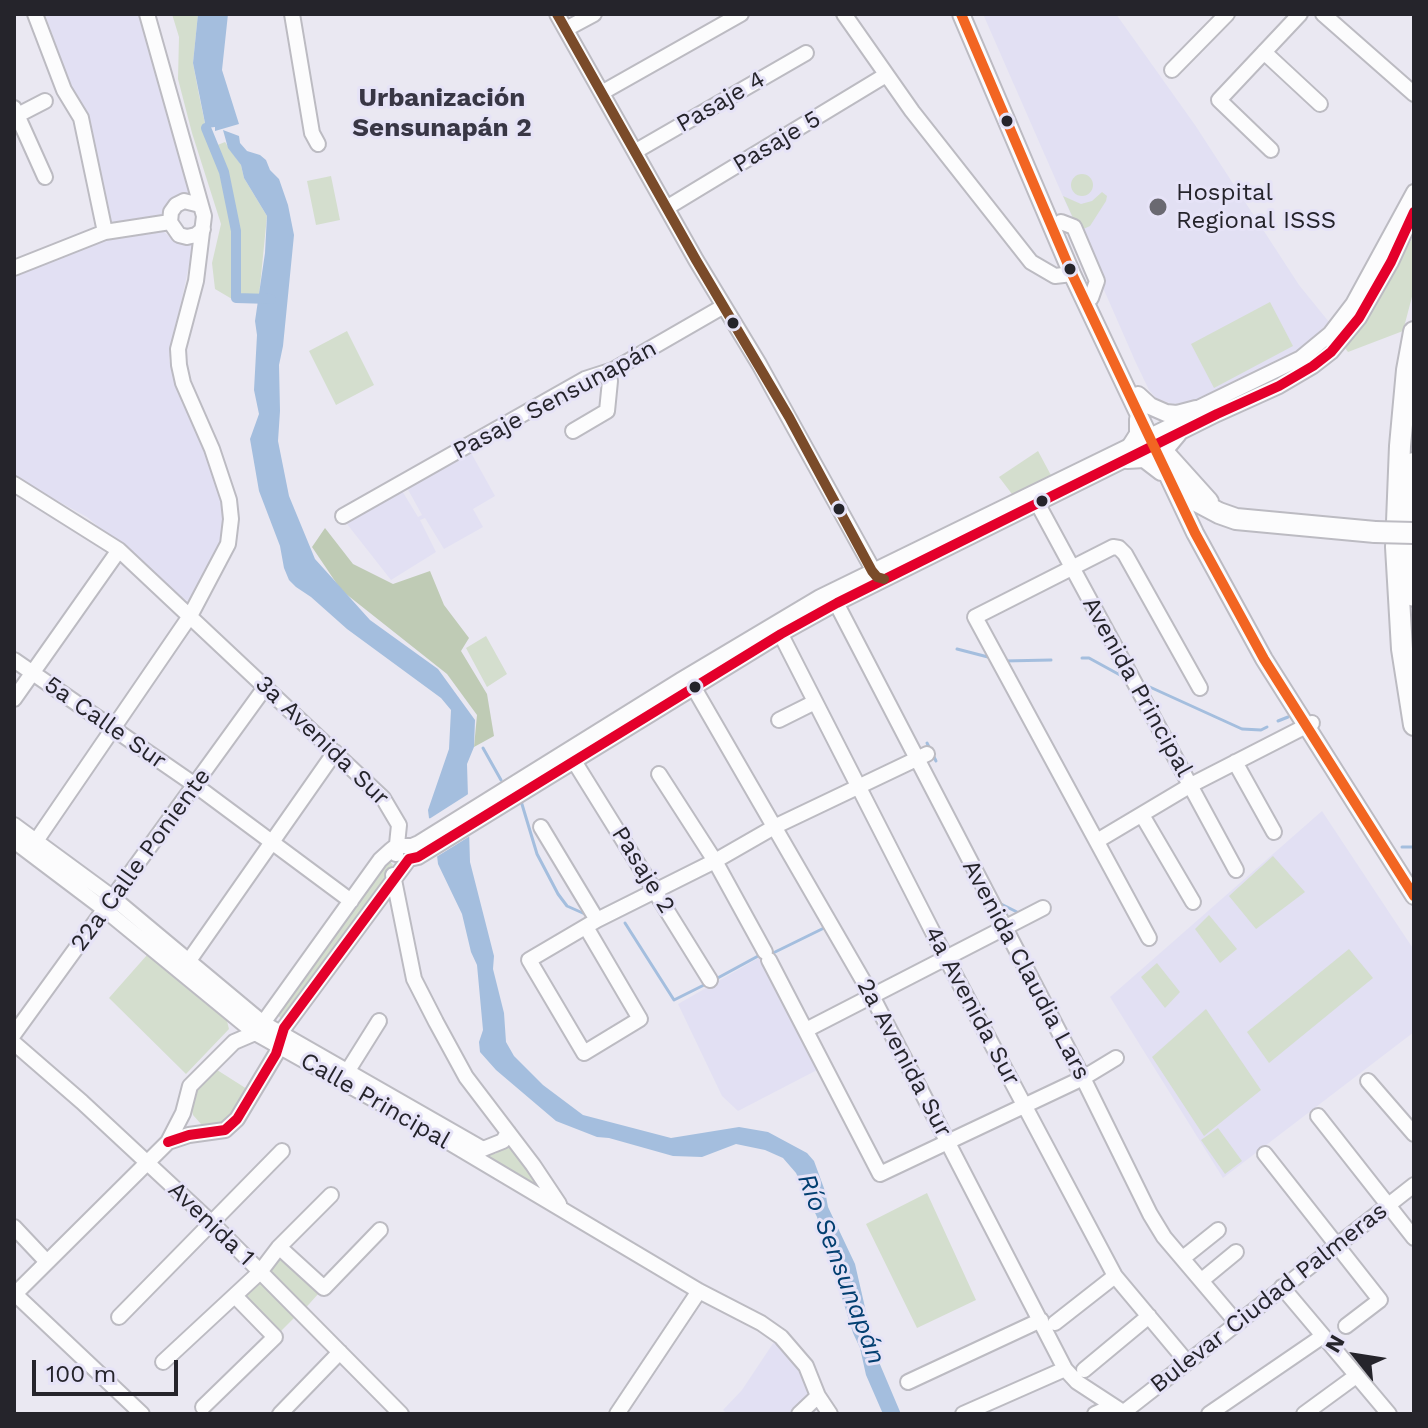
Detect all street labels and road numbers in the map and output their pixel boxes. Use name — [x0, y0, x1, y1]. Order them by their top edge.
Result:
street label: Pasaje 4 — [672, 65, 770, 139]
street label: Pasaje 5 — [728, 105, 826, 179]
street label: Pasaje Sensunapán — [448, 334, 662, 466]
street label: Avenida Principal — [1076, 592, 1198, 782]
street label: 5a Calle Sur — [38, 670, 172, 776]
street label: 3a Avenida Sur — [249, 670, 395, 812]
street label: 22a Calle Poniente — [65, 763, 217, 957]
street label: Pasaje 2 — [605, 821, 681, 919]
street label: Avenida Claudia Lars — [956, 855, 1096, 1085]
street label: 4a Avenida Sur — [918, 922, 1026, 1090]
street label: 2a Avenida Sur — [850, 974, 958, 1142]
street label: Calle Principal — [295, 1046, 455, 1156]
street label: Avenida 1 — [162, 1176, 260, 1272]
street label: Bulevar Ciudad Palmeras — [1145, 1197, 1393, 1399]

